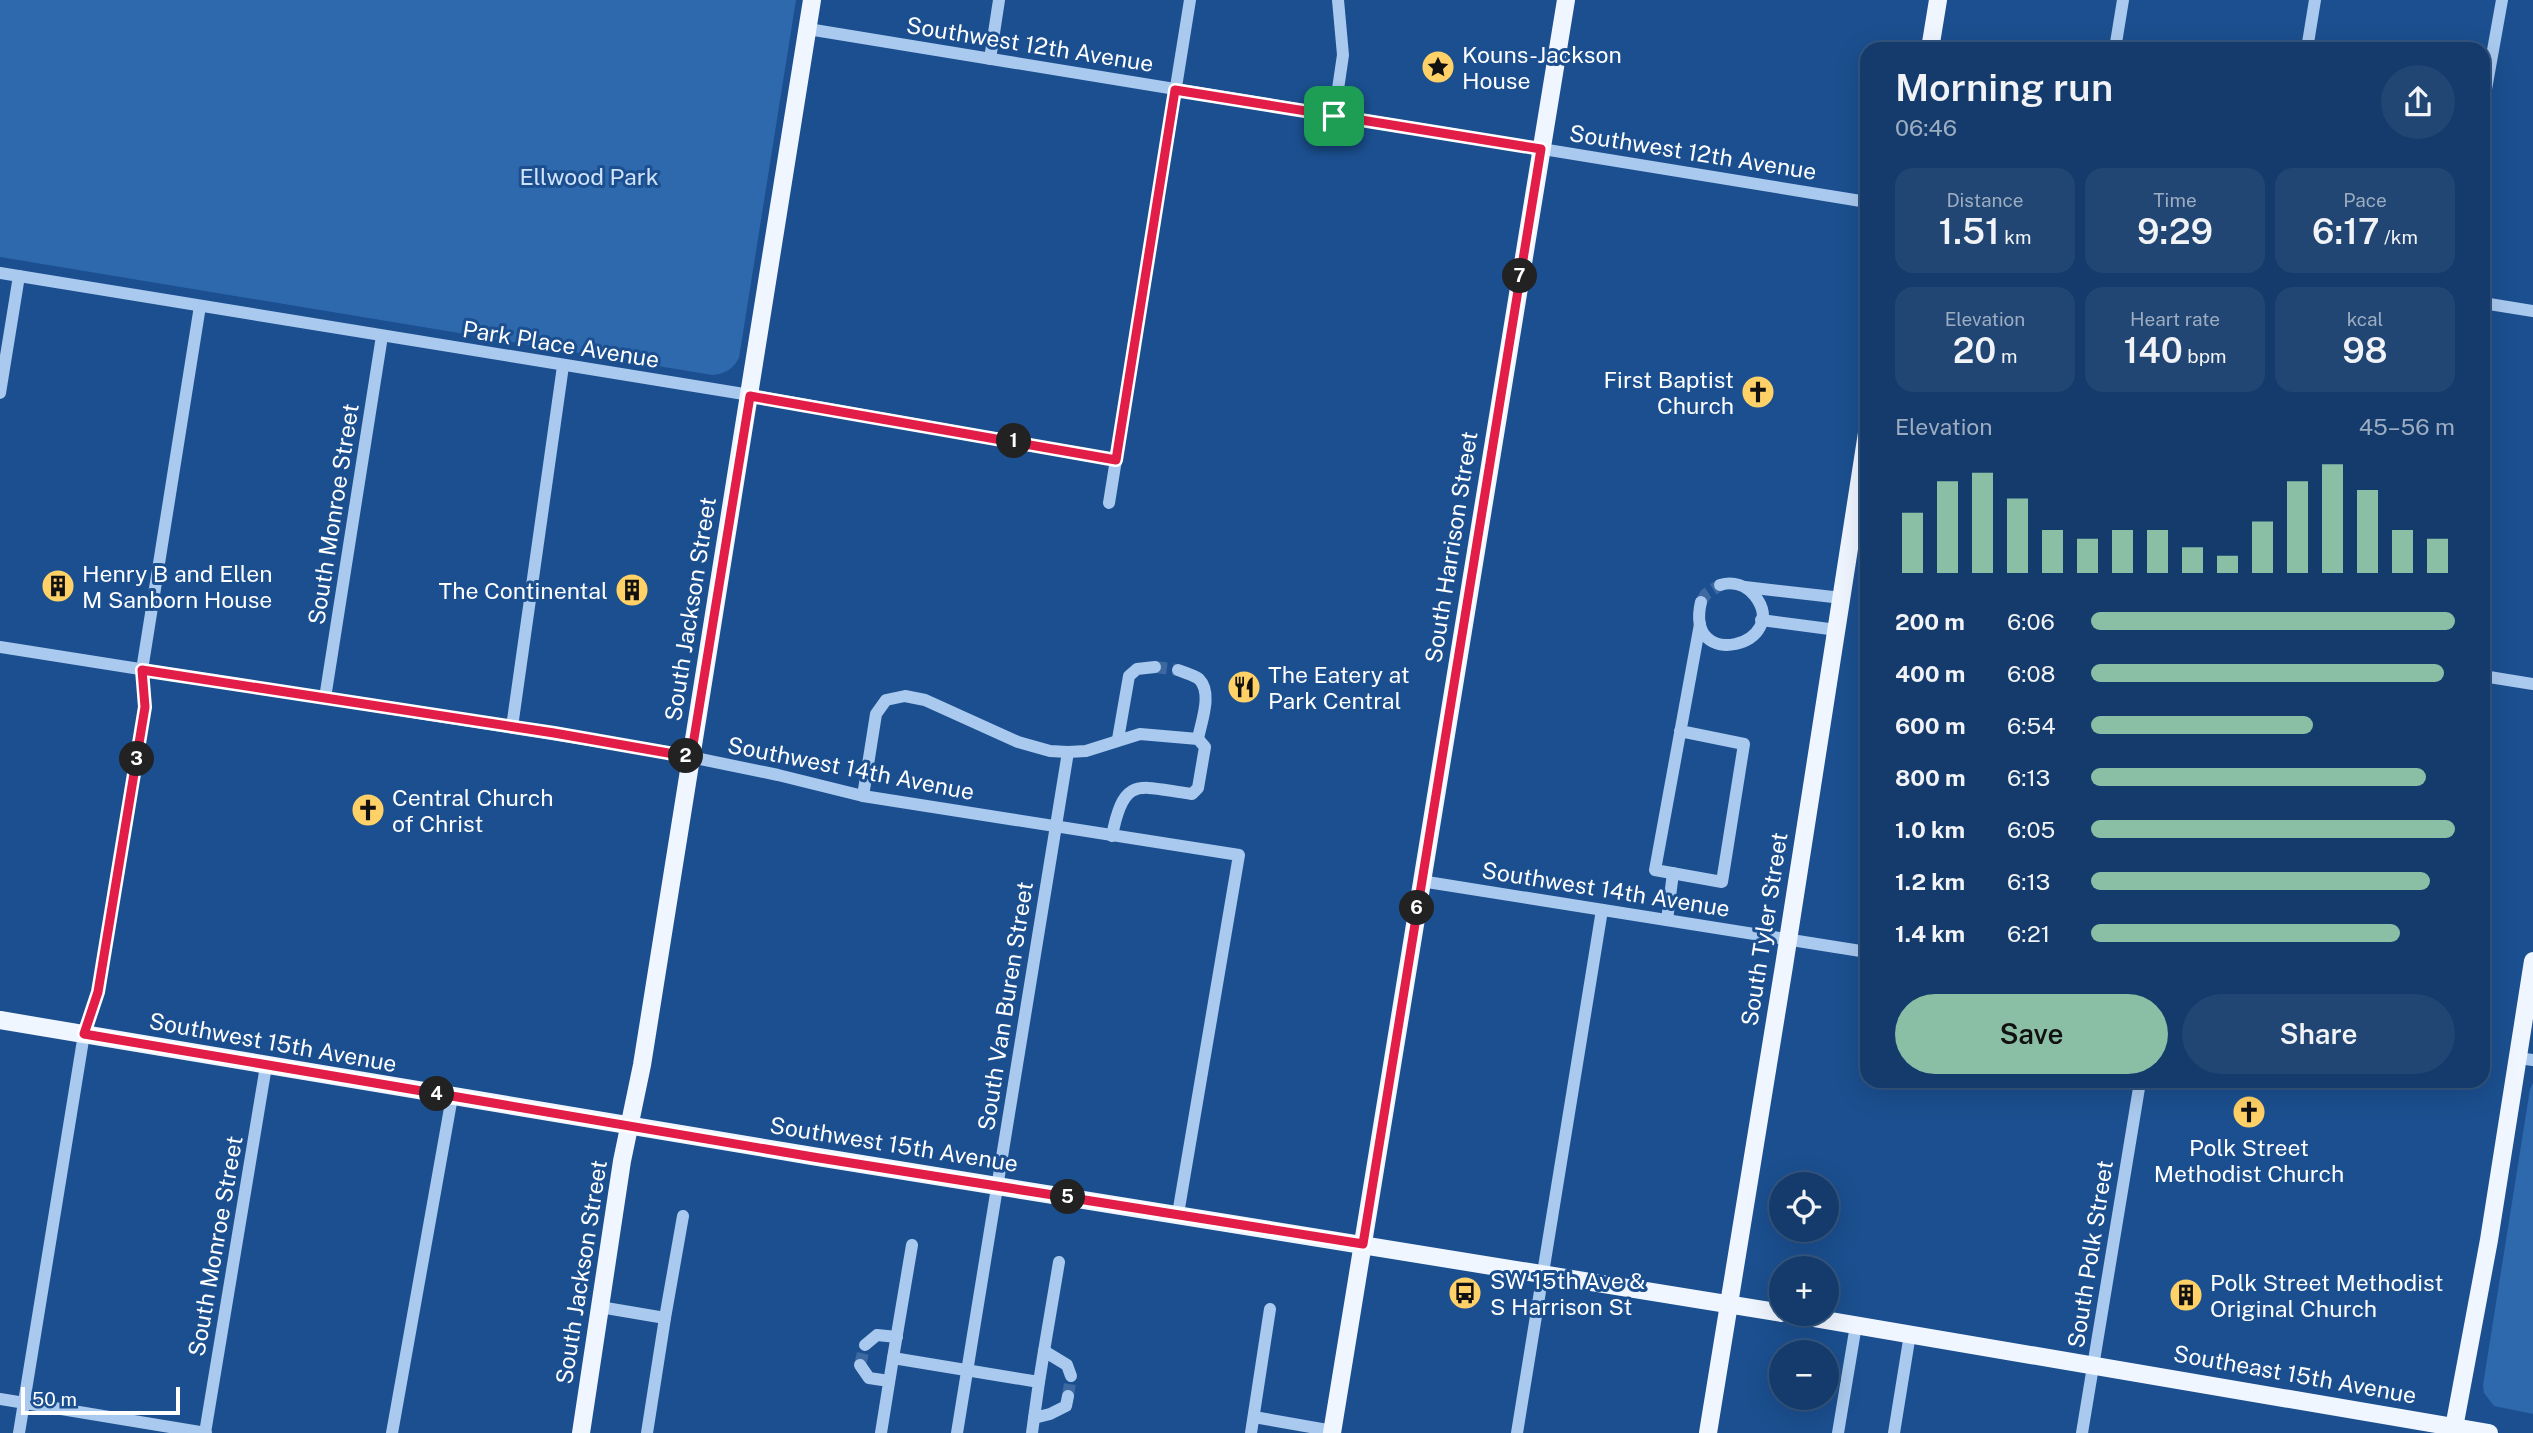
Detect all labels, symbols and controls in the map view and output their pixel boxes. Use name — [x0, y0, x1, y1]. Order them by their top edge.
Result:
street label: Southwest 12th Avenue — [904, 11, 1156, 77]
place label: Kouns-Jackson House — [1462, 41, 1622, 94]
place icon: Kouns-Jackson House — [1419, 48, 1457, 86]
text: Morning run — [1895, 65, 2113, 110]
button: share — [2381, 65, 2455, 139]
pin — [1304, 86, 1364, 146]
icon: arrive — [1315, 97, 1353, 135]
text: 06:46 — [1895, 114, 1957, 141]
street label: Southwest 12th Avenue — [1567, 119, 1819, 185]
park label: Ellwood Park — [519, 163, 659, 190]
text: Distance — [1946, 189, 2024, 211]
text: Time — [2153, 189, 2197, 211]
text: Pace — [2343, 189, 2387, 211]
text: 1.51 — [1939, 211, 2000, 252]
text: 9:29 — [2137, 211, 2213, 252]
text: 6:17 — [2312, 211, 2380, 252]
text: km — [2000, 226, 2031, 248]
text: /km — [2380, 226, 2418, 248]
pin: 7 — [1502, 258, 1538, 294]
text: 7 — [1514, 264, 1525, 286]
text: Elevation — [1945, 308, 2025, 330]
text: Heart rate — [2130, 308, 2220, 330]
text: kcal — [2347, 308, 2383, 330]
street label: Park Place Avenue — [461, 315, 661, 373]
text: 20 — [1953, 330, 1996, 371]
text: 140 — [2124, 330, 2183, 371]
text: 98 — [2342, 330, 2388, 371]
text: m — [1996, 345, 2017, 367]
text: bpm — [2183, 345, 2226, 367]
place label: First Baptist Church — [1603, 366, 1734, 419]
church icon: First Baptist Church — [1739, 373, 1777, 411]
street label: South Monroe Street — [302, 402, 364, 626]
text: Elevation — [1895, 413, 1993, 440]
text: 45–56 m — [2359, 413, 2455, 440]
pin: 1 — [996, 424, 1032, 458]
text: 1 — [1009, 429, 1018, 451]
street label: South Harrison Street — [1419, 429, 1483, 665]
street label: South Jackson Street — [659, 495, 721, 723]
place label: Henry B and Ellen M Sanborn House — [82, 560, 272, 613]
building icon: Henry B and Ellen M Sanborn House — [39, 567, 77, 605]
building icon: The Continental — [613, 571, 651, 609]
place label: The Continental — [439, 577, 608, 604]
text: 200 m — [1895, 608, 1965, 635]
text: 6:06 — [2007, 608, 2055, 635]
text: 400 m — [1895, 660, 1965, 687]
text: 6:08 — [2007, 660, 2055, 687]
place label: The Eatery at Park Central — [1268, 661, 1410, 714]
restaurant icon: The Eatery at Park Central — [1225, 668, 1263, 706]
text: 600 m — [1895, 712, 1965, 739]
text: 6:54 — [2007, 712, 2056, 739]
street label: Southwest 14th Avenue — [725, 731, 977, 805]
pin: 2 — [668, 738, 704, 774]
pin: 3 — [120, 742, 154, 776]
text: 2 — [679, 744, 692, 766]
text: 3 — [130, 747, 143, 769]
text: 800 m — [1895, 764, 1966, 791]
text: 6:13 — [2007, 764, 2050, 791]
place label: Central Church of Christ — [392, 784, 553, 837]
church icon: Central Church of Christ — [349, 791, 387, 829]
text: 1.0 km — [1895, 816, 1965, 843]
text: 6:05 — [2007, 816, 2055, 843]
street label: South Tyler Street — [1735, 830, 1793, 1028]
street label: Southwest 14th Avenue — [1480, 856, 1732, 922]
text: 1.2 km — [1895, 868, 1965, 895]
text: 6:13 — [2007, 868, 2050, 895]
street label: South Van Buren Street — [972, 880, 1038, 1132]
pin: 6 — [1400, 890, 1434, 926]
text: 6 — [1410, 896, 1423, 918]
text: 1.4 km — [1895, 920, 1965, 947]
text: 6:21 — [2007, 920, 2050, 947]
button: Save — [1895, 994, 2168, 1074]
button: Share — [2182, 994, 2455, 1074]
street label: Southwest 15th Avenue — [147, 1007, 399, 1077]
pin: 4 — [420, 1076, 454, 1112]
text: 4 — [430, 1082, 443, 1104]
church icon: Polk Street Methodist Church — [2230, 1093, 2268, 1131]
street label: Southwest 15th Avenue — [768, 1111, 1020, 1177]
street label: South Monroe Street — [182, 1134, 248, 1358]
place label: Polk Street Methodist Church — [2154, 1134, 2344, 1187]
street label: South Jackson Street — [550, 1158, 612, 1386]
street label: South Polk Street — [2062, 1158, 2118, 1350]
map controls — [1769, 1172, 1839, 1410]
button: locate — [1769, 1172, 1839, 1242]
pin: 5 — [1050, 1180, 1086, 1214]
text: 5 — [1061, 1185, 1074, 1207]
button: + — [1769, 1256, 1839, 1326]
place label: SW 15th Ave & S Harrison St — [1490, 1267, 1645, 1320]
place label: Polk Street Methodist Original Church — [2210, 1269, 2443, 1322]
bus stop icon: SW 15th Ave & S Harrison St — [1446, 1274, 1484, 1312]
building icon: Polk Street Methodist Original Church — [2167, 1276, 2205, 1314]
street label: Southeast 15th Avenue — [2171, 1339, 2419, 1409]
button: − — [1769, 1340, 1839, 1410]
scale bar — [21, 1384, 180, 1416]
text: 50 m — [32, 1388, 77, 1410]

